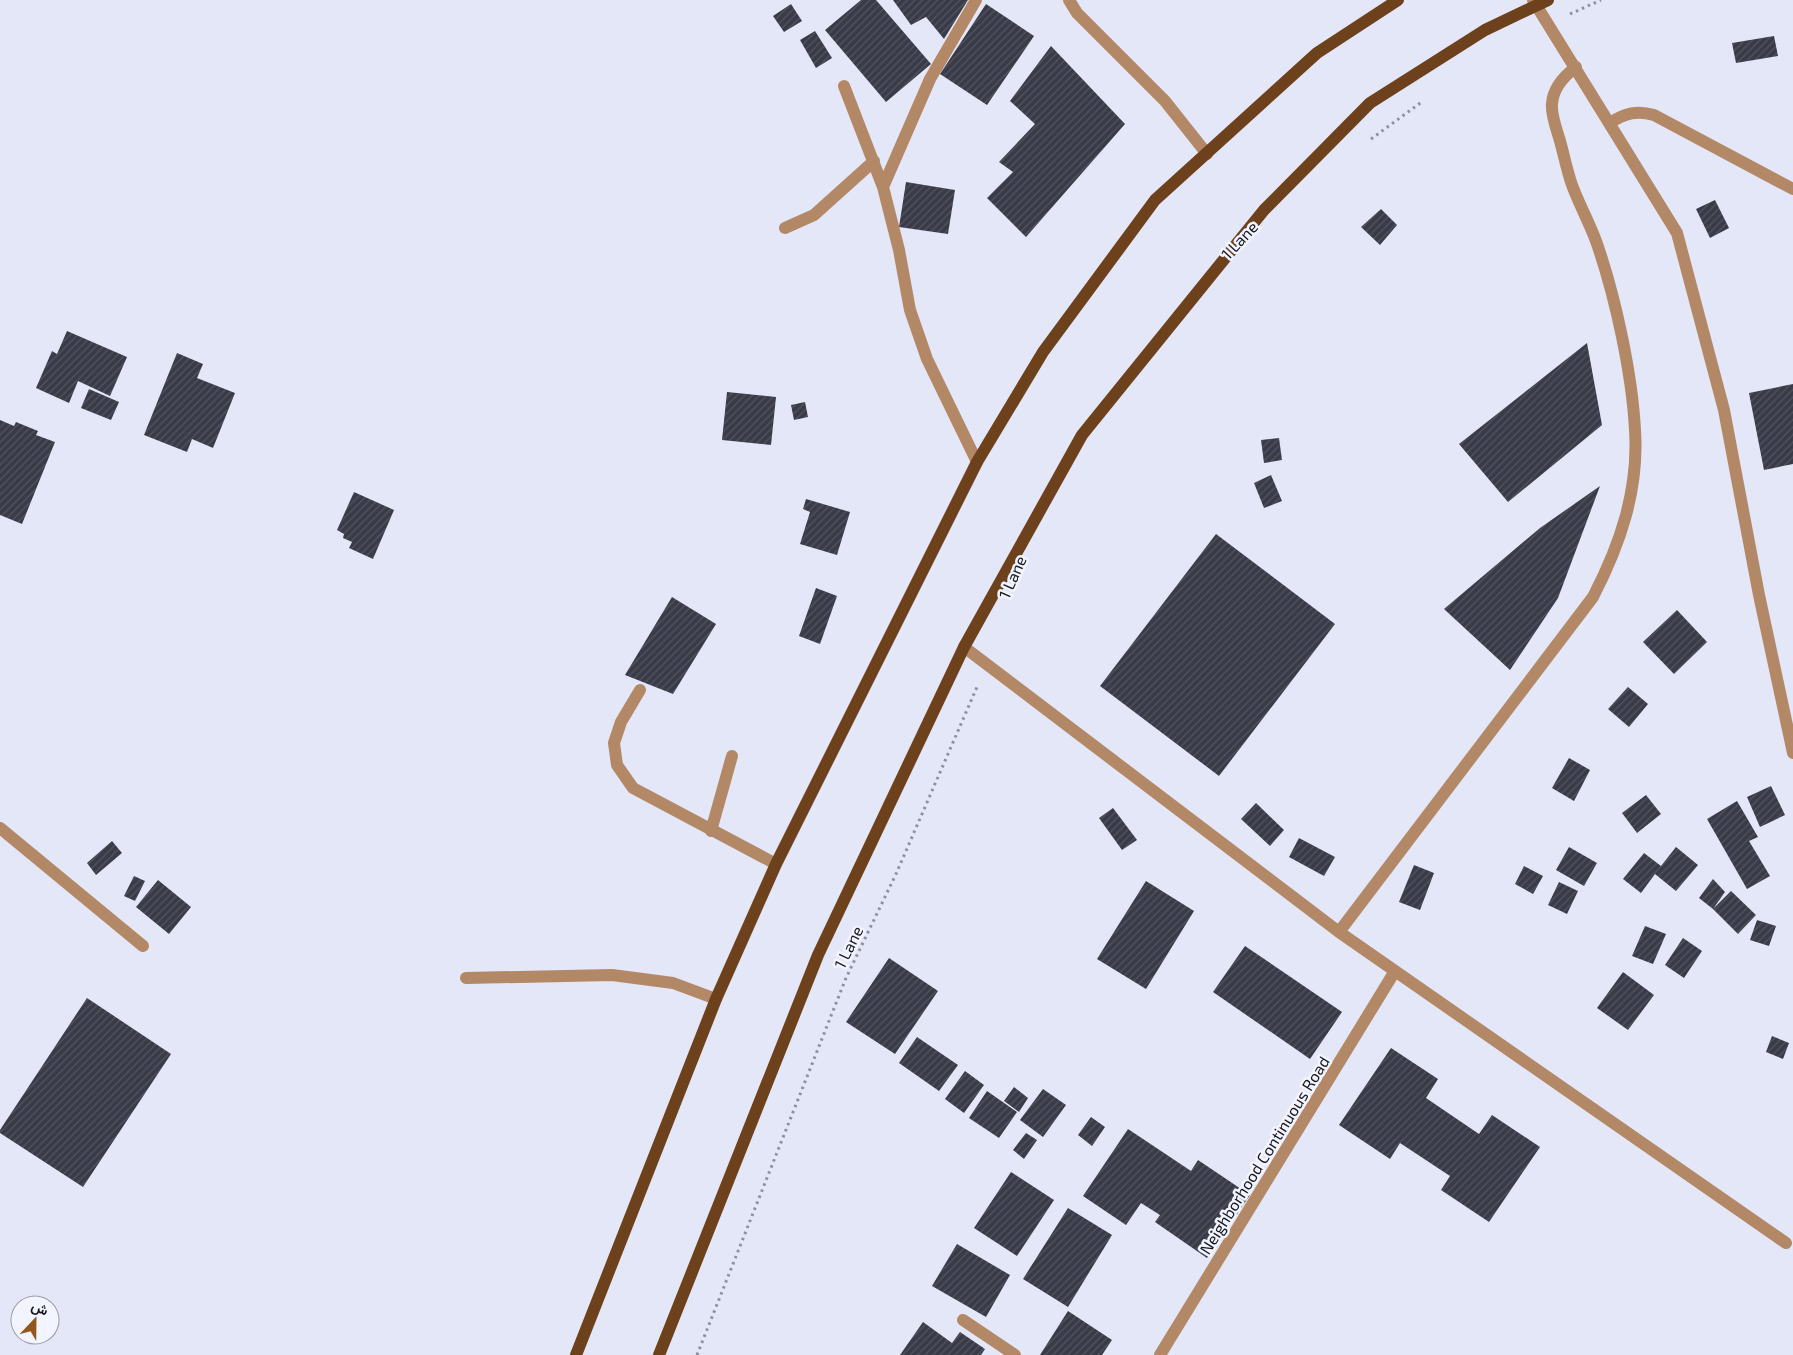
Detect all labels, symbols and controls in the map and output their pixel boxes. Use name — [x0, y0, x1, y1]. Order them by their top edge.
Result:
street label: 1 Lane — [1217, 217, 1261, 263]
street label: 1 Lane — [994, 553, 1030, 601]
street label: 1 Lane — [830, 923, 866, 971]
street label: Neighborhood Continuous Road — [1195, 1053, 1333, 1257]
north arrow — [10, 1295, 60, 1345]
text: ش — [29, 1296, 51, 1320]

